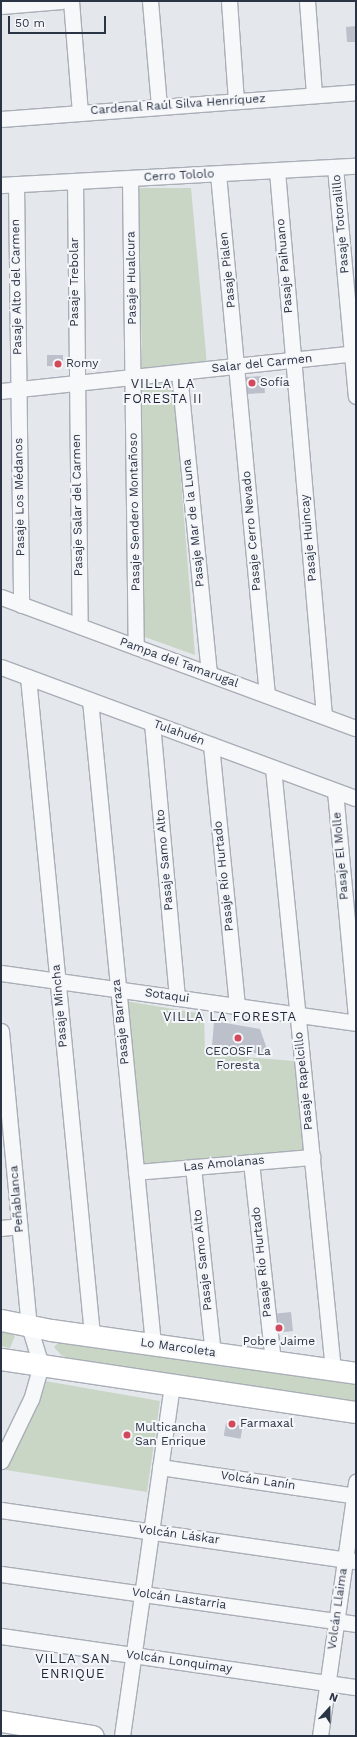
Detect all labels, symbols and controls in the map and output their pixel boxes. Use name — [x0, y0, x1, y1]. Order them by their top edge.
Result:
scale bar — [10, 8, 108, 34]
text: 50 m — [15, 16, 45, 30]
street label: Cardenal Raúl Silva Henríquez — [89, 92, 267, 118]
street label: Cerro Tololo — [143, 167, 215, 185]
street label: Pasaje Totoralillo — [329, 174, 353, 274]
street label: Pasaje Alto del Carmen — [9, 218, 25, 356]
street label: Pasaje Paihuano — [274, 218, 296, 314]
street label: Pasaje Hualcura — [124, 231, 140, 325]
street label: Pasaje Pialen — [217, 231, 239, 309]
street label: Pasaje Trebolar — [68, 237, 82, 327]
street label: Salar del Carmen — [211, 352, 313, 376]
place label: Romy — [66, 357, 98, 371]
marker: Romy — [53, 359, 63, 369]
place label: Sofía — [260, 376, 289, 390]
district label: VILLA LA FORESTA II — [123, 377, 203, 408]
marker: Sofía — [247, 378, 257, 388]
street label: Pasaje Salar del Carmen — [70, 433, 86, 577]
street label: Pasaje Sendero Montañoso — [126, 433, 144, 591]
street label: Pasaje Los Médanos — [12, 438, 28, 556]
street label: Pasaje Mar de la Luna — [180, 458, 208, 588]
street label: Pasaje Cerro Nevado — [240, 470, 264, 592]
street label: Pasaje Huincay — [298, 494, 320, 582]
street label: Pampa del Tamarugal — [117, 635, 241, 691]
street label: Tulahuén — [151, 717, 207, 749]
street label: Pasaje Samo Alto — [153, 809, 177, 911]
street label: Pasaje El Molle — [330, 811, 352, 901]
street label: Pasaje Río Hurtado — [211, 820, 237, 932]
street label: Pasaje Mincha — [49, 964, 71, 1048]
street label: Pasaje Barraza — [109, 979, 133, 1065]
street label: Sotaqui — [144, 986, 190, 1006]
district label: VILLA LA FORESTA — [162, 1009, 298, 1025]
street label: Pasaje Rapelcillo — [292, 1031, 316, 1131]
marker: CECOSF La Foresta — [233, 1033, 243, 1043]
place label: CECOSF La Foresta — [205, 1045, 271, 1073]
street label: Las Amolanas — [183, 1153, 265, 1175]
street label: Peñablanca — [7, 1165, 27, 1233]
street label: Pasaje Río Hurtado — [249, 1206, 275, 1318]
street label: Pasaje Samo Alto — [191, 1208, 215, 1312]
marker: Pobre Jaime — [274, 1323, 284, 1333]
place label: Pobre Jaime — [243, 1335, 315, 1349]
street label: Lo Marcoleta — [139, 1336, 217, 1360]
place label: Farmaxal — [240, 1417, 293, 1431]
marker: Farmaxal — [227, 1419, 237, 1429]
place label: Multicancha San Enrique — [135, 1421, 206, 1449]
marker: Multicancha San Enrique — [122, 1430, 132, 1440]
street label: Volcán Lanín — [220, 1469, 296, 1493]
street label: Volcán Láskar — [137, 1522, 221, 1548]
street label: Volcán Llaima — [325, 1567, 351, 1651]
street label: Volcán Lastarria — [131, 1585, 227, 1613]
street label: Volcán Lonquimay — [125, 1647, 233, 1677]
district label: VILLA SAN ENRIQUE — [35, 1652, 111, 1683]
north arrow — [309, 1689, 349, 1729]
text: N — [327, 1690, 340, 1705]

